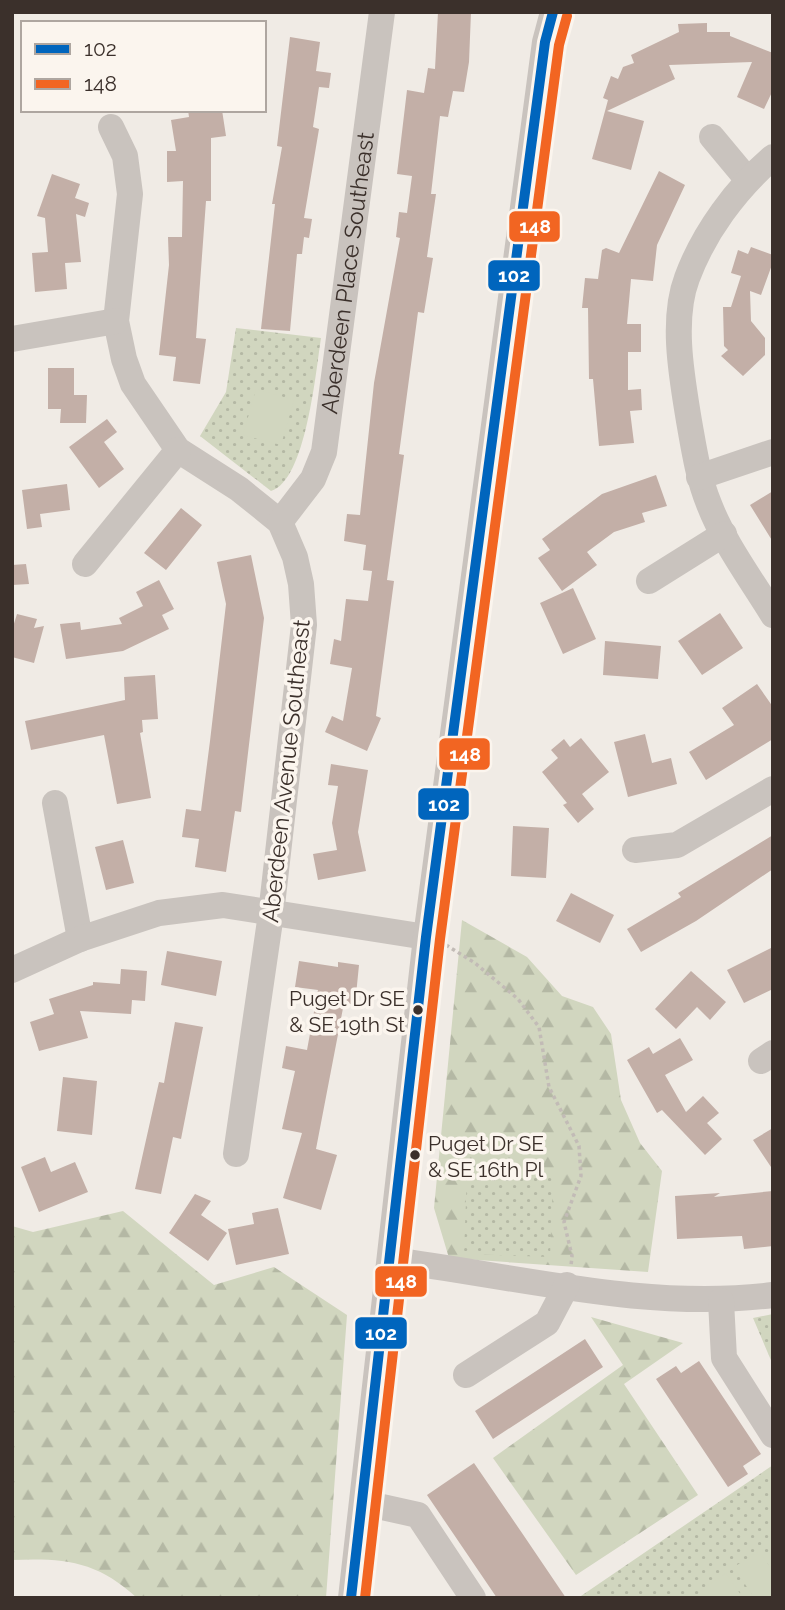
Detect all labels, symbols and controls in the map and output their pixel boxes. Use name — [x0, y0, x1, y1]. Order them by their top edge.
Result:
legend — [21, 21, 266, 112]
text: 102 — [84, 36, 117, 61]
text: 148 — [84, 71, 117, 96]
street label: Aberdeen Place Southeast — [315, 130, 379, 415]
line badge: 148 — [508, 210, 561, 243]
text: 148 — [519, 215, 551, 237]
line badge: 102 — [487, 259, 541, 292]
text: 102 — [498, 264, 530, 286]
street label: Aberdeen Avenue Southeast — [256, 618, 315, 924]
line badge: 148 — [438, 737, 491, 771]
text: 148 — [449, 743, 481, 765]
line badge: 102 — [417, 787, 470, 821]
text: 102 — [428, 793, 460, 815]
place label: Puget Dr SE & SE 19th St — [289, 986, 405, 1037]
marker: Puget Dr SE & SE 19th St — [411, 1003, 425, 1017]
place label: Puget Dr SE & SE 16th Pl — [428, 1131, 544, 1182]
marker: Puget Dr SE & SE 16th Pl — [408, 1148, 422, 1162]
line badge: 148 — [374, 1265, 428, 1298]
text: 148 — [385, 1270, 417, 1292]
line badge: 102 — [354, 1316, 408, 1350]
text: 102 — [365, 1322, 397, 1344]

